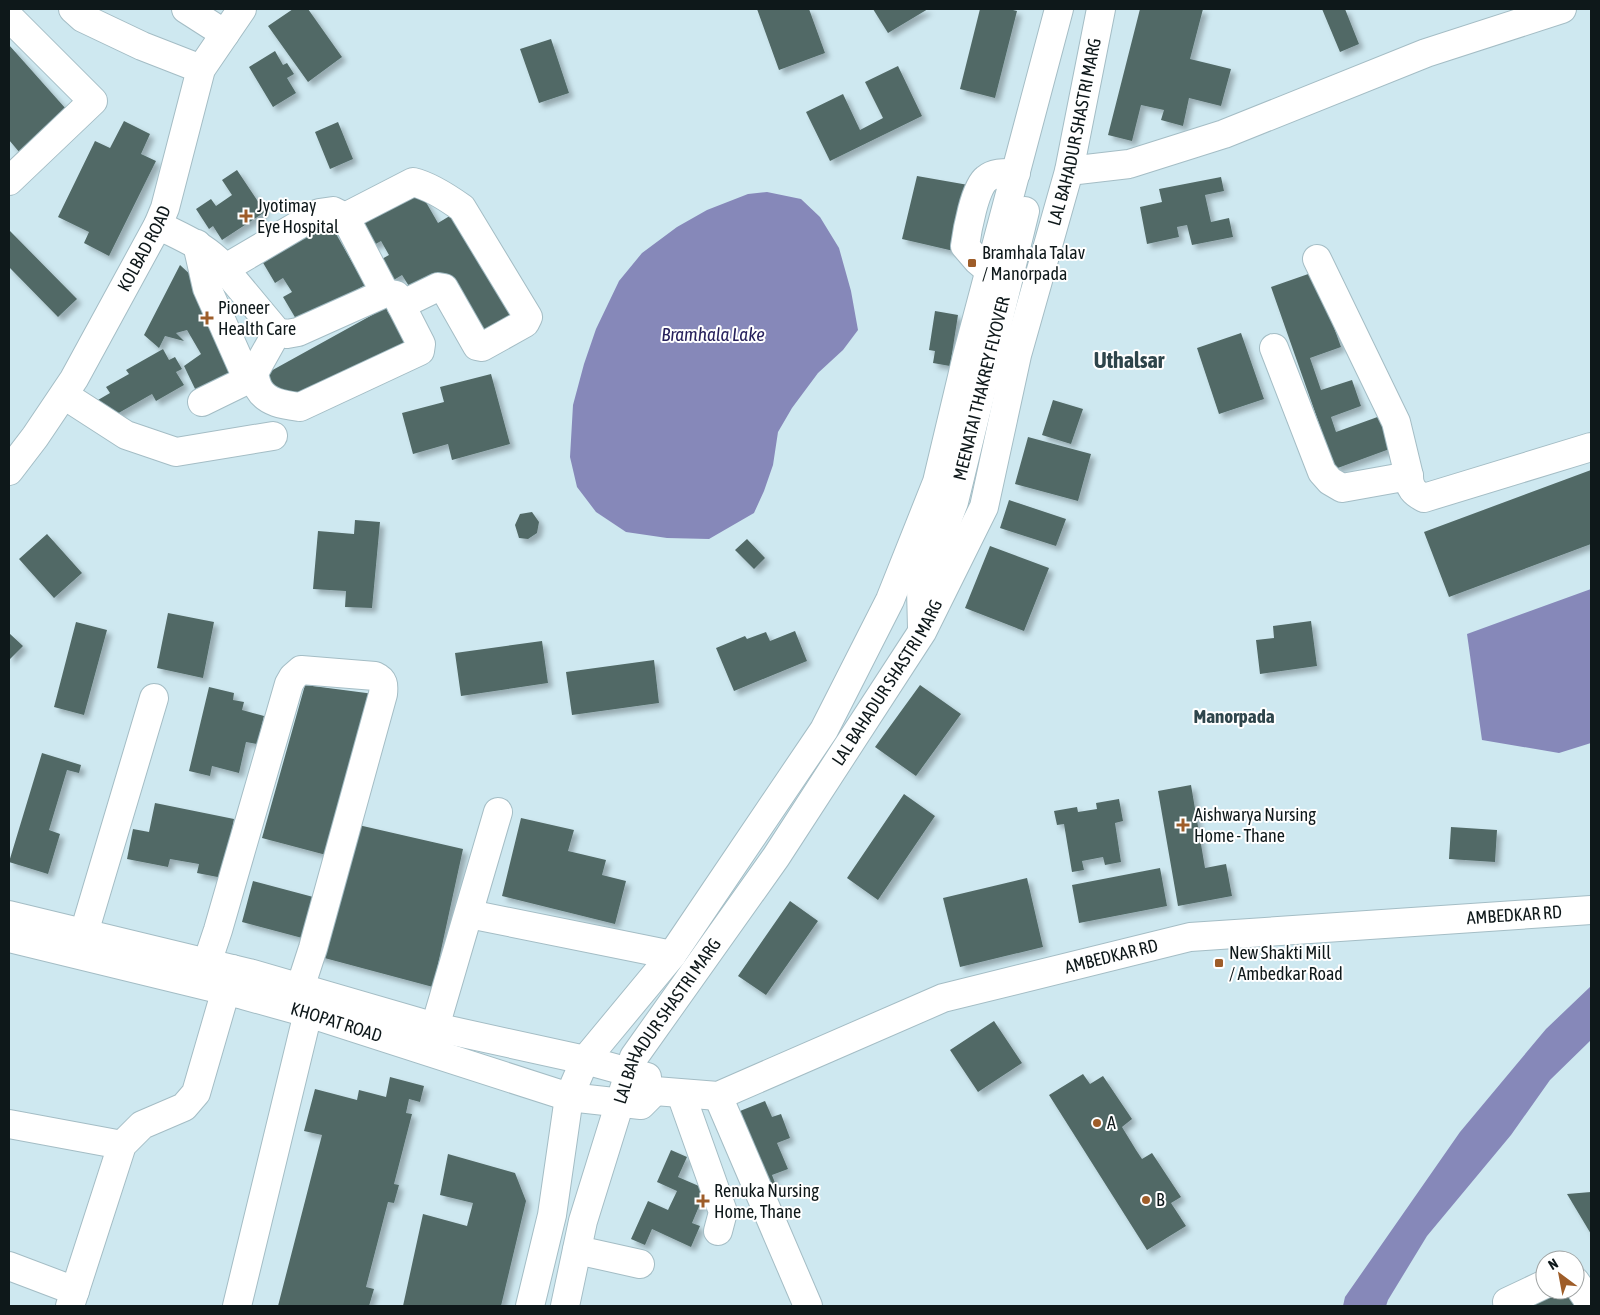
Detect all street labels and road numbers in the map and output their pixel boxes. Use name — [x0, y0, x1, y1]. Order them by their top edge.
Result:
street label: LAL BAHADUR SHASTRI MARG — [1043, 36, 1105, 228]
street label: KOLBAD ROAD — [113, 202, 175, 295]
street label: MEENATAI THAKREY FLYOVER — [949, 294, 1014, 482]
street label: LAL BAHADUR SHASTRI MARG — [827, 596, 946, 769]
street label: AMBEDKAR RD — [1466, 901, 1563, 928]
street label: LAL BAHADUR SHASTRI MARG — [609, 934, 725, 1106]
street label: AMBEDKAR RD — [1062, 934, 1160, 978]
street label: KHOPAT ROAD — [288, 998, 385, 1046]

